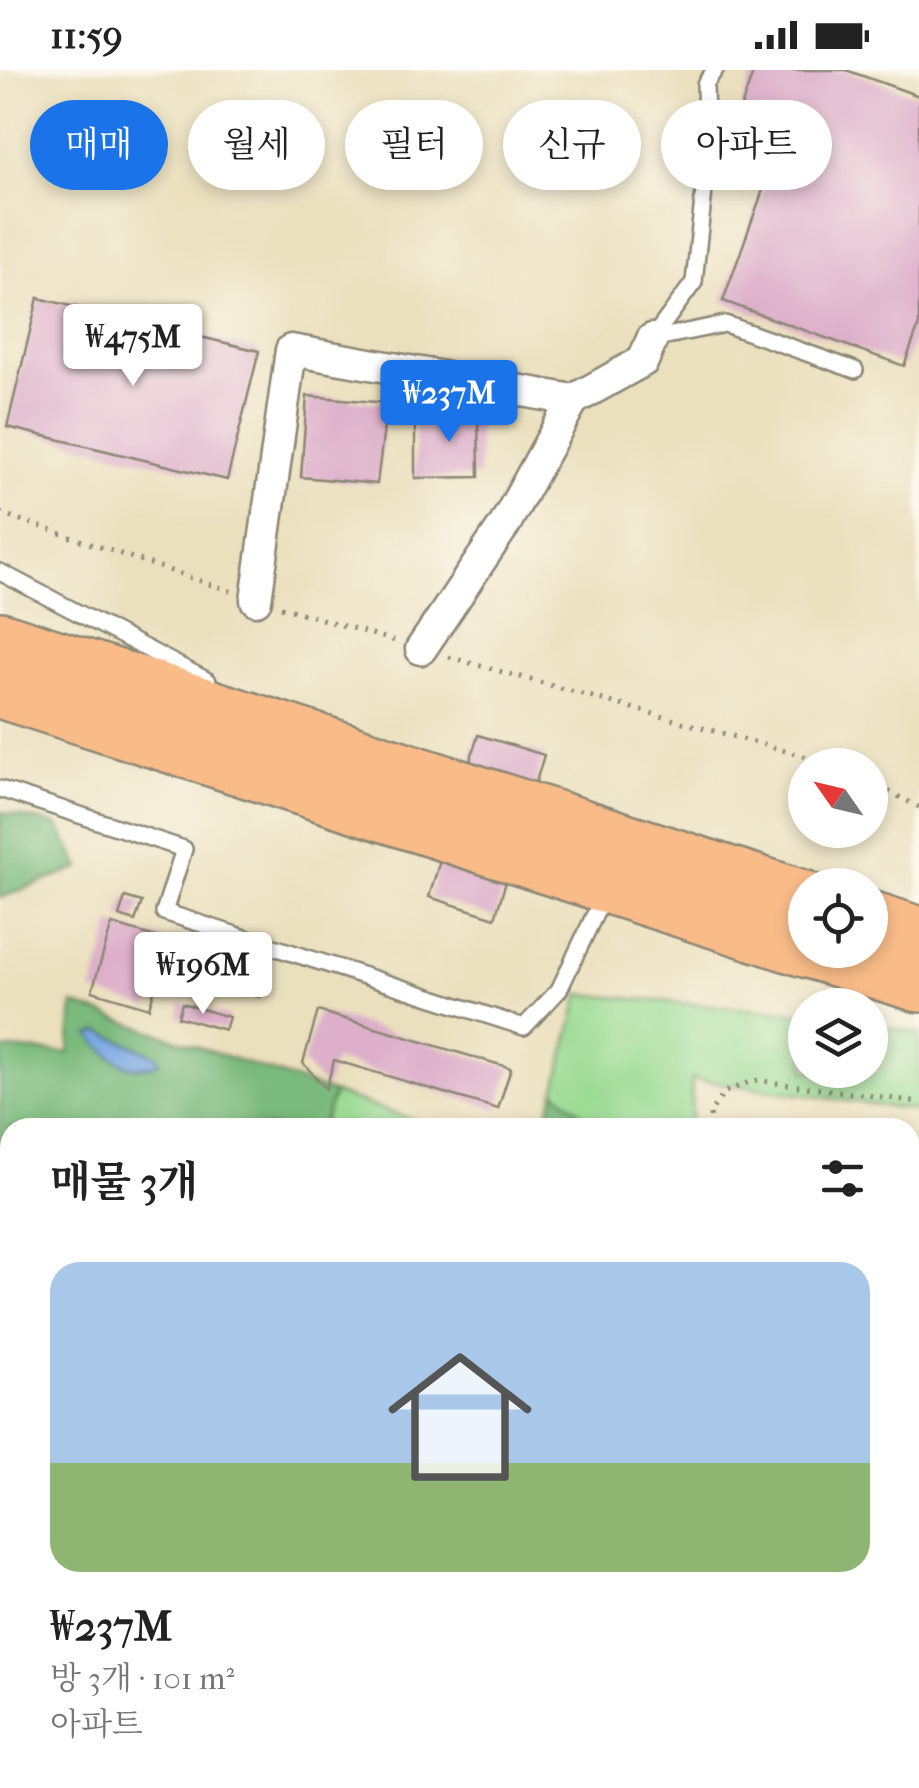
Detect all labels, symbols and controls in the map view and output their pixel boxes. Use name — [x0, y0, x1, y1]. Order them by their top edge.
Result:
text: 11:59 — [50, 13, 123, 58]
chip: 매매 — [30, 100, 168, 190]
chip: 월세 — [188, 100, 325, 190]
chip: 필터 — [345, 100, 483, 190]
chip: 신규 — [503, 100, 641, 190]
chip: 아파트 — [661, 100, 832, 190]
pin: ₩475M — [63, 304, 203, 389]
text: ₩475M — [85, 318, 181, 355]
pin: ₩237M — [379, 360, 519, 445]
text: ₩237M — [402, 374, 496, 411]
north arrow — [788, 748, 888, 848]
map controls — [788, 748, 888, 1088]
button: locate — [788, 868, 888, 968]
pin: ₩196M — [133, 932, 273, 1017]
text: ₩196M — [156, 946, 250, 983]
button: layers — [788, 988, 888, 1088]
icon: filters — [815, 1151, 870, 1206]
text: 매물 3개 — [50, 1158, 198, 1207]
icon: home — [370, 1327, 550, 1507]
text: ₩237M — [50, 1602, 172, 1651]
text: 방 3개 · 101 m² — [50, 1660, 235, 1697]
text: 아파트 — [50, 1706, 143, 1743]

